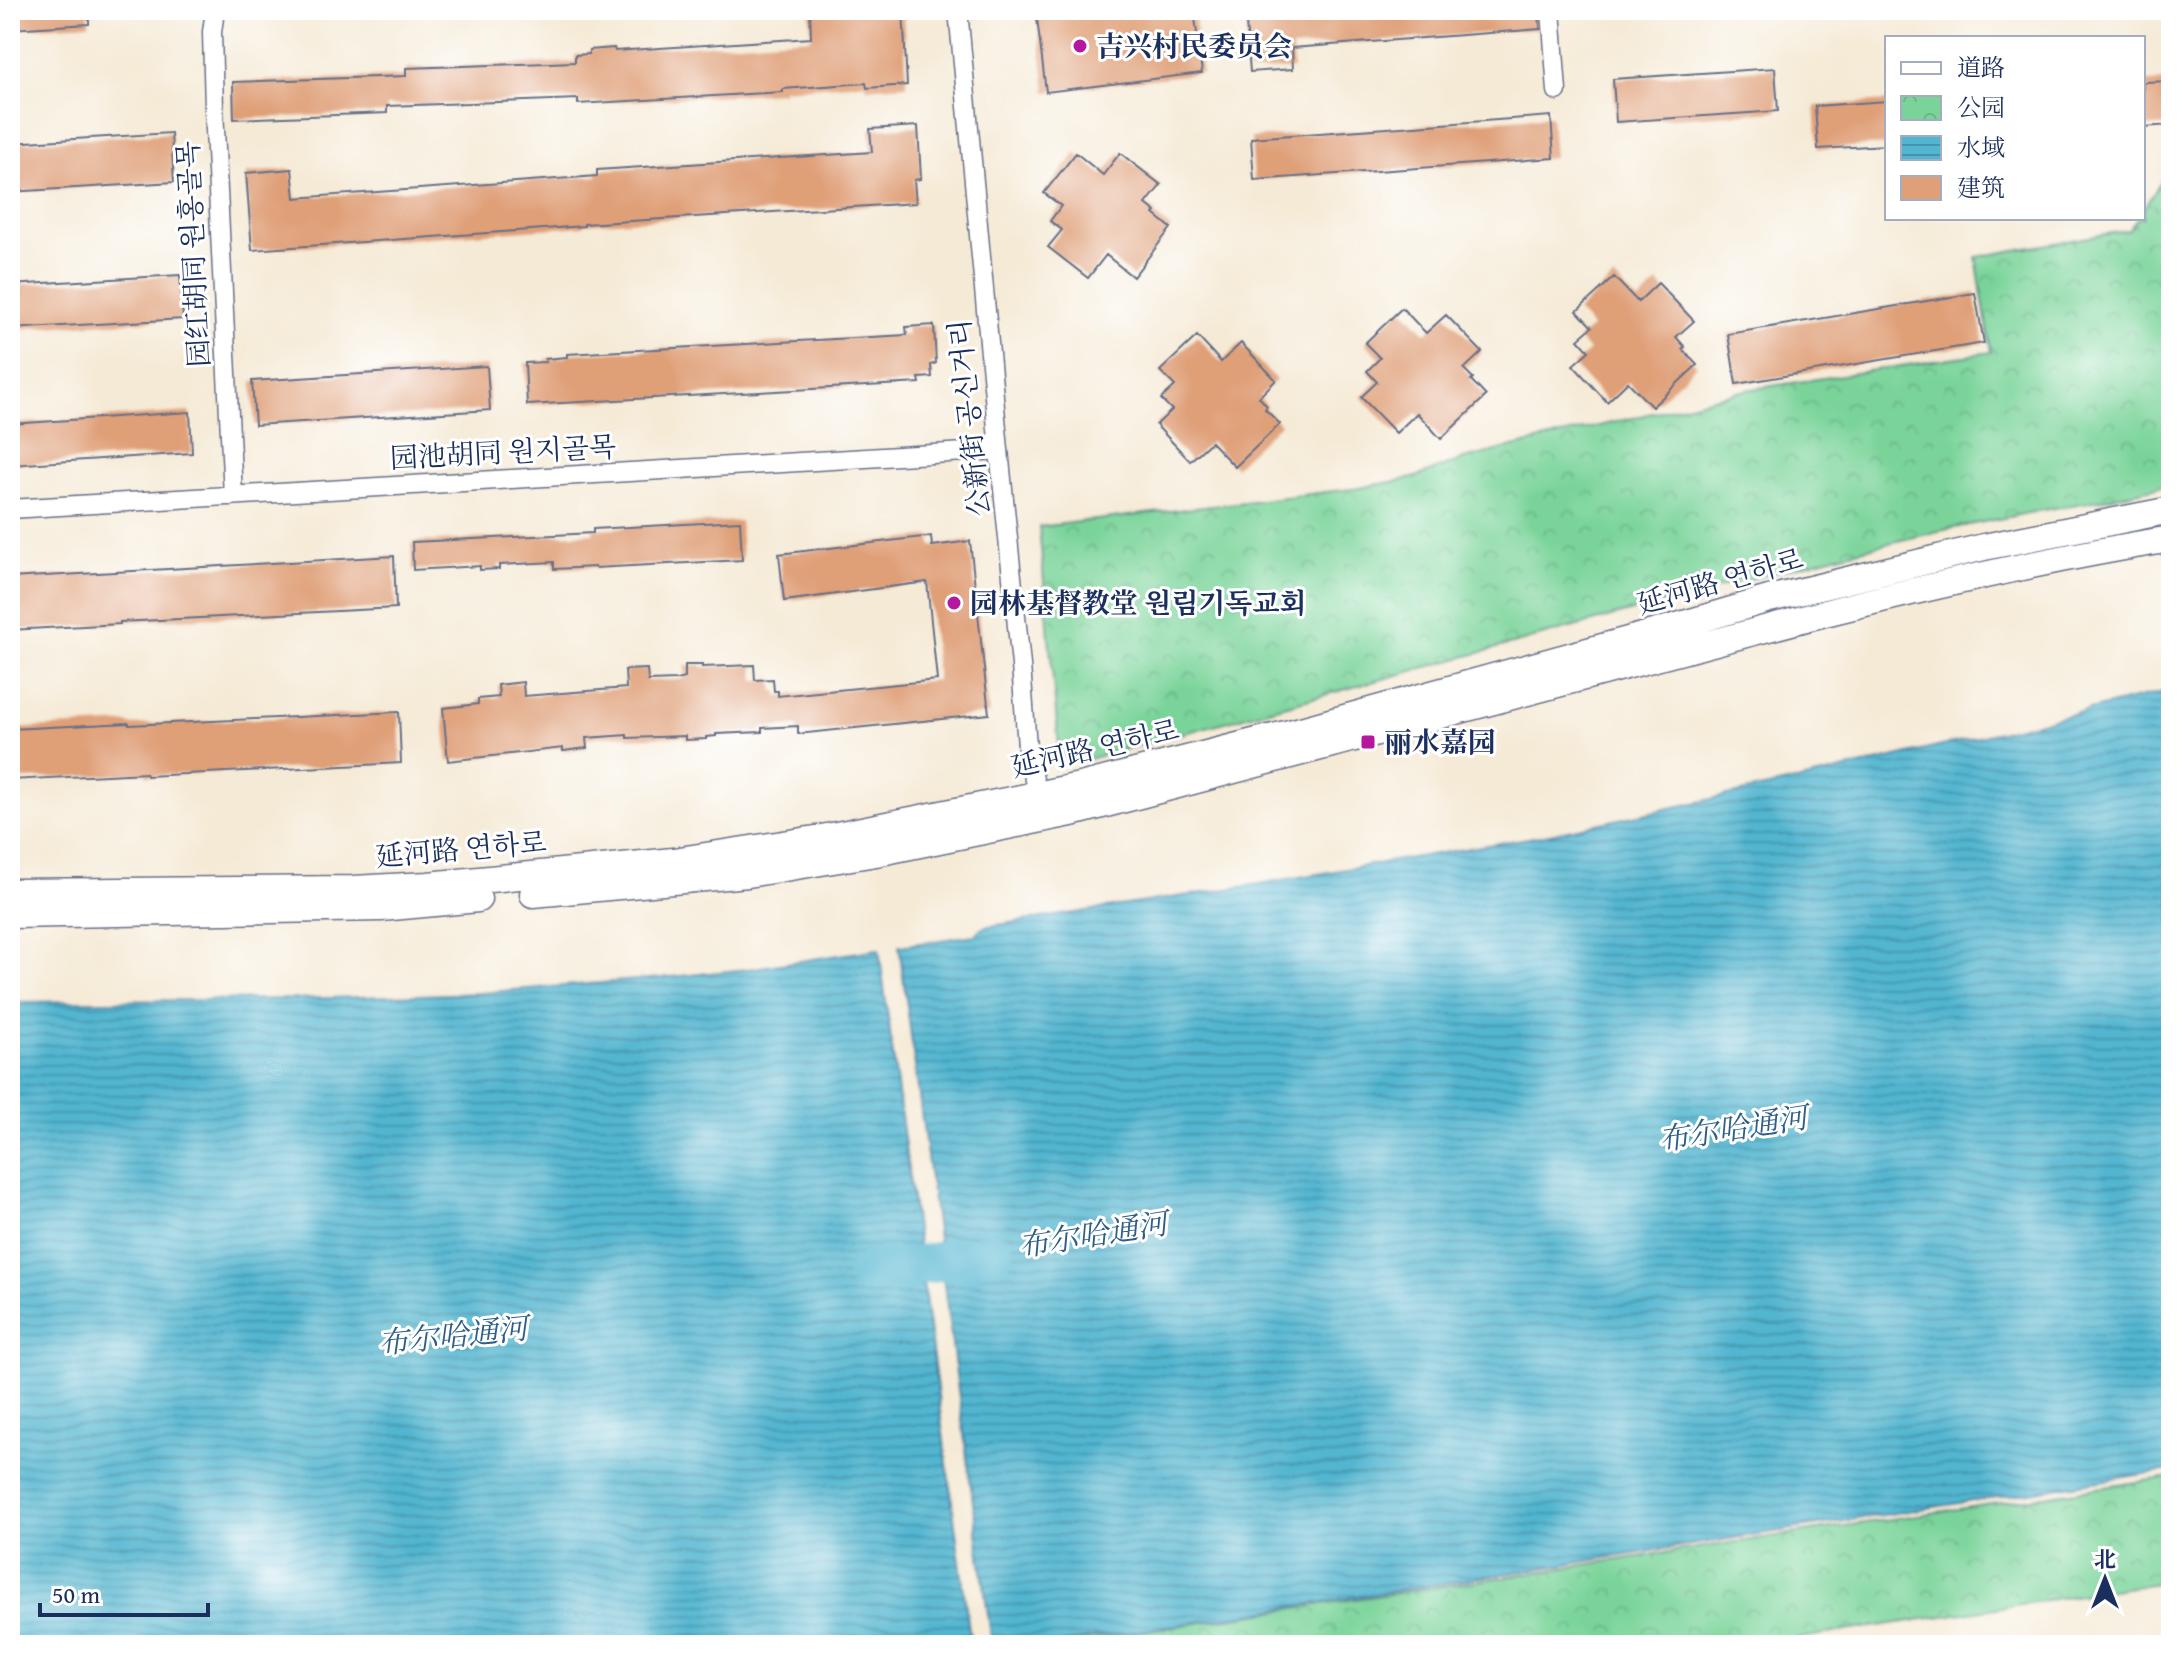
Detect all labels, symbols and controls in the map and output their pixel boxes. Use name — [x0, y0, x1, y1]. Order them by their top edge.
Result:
place label: 吉兴村民委员会 — [1096, 25, 1292, 66]
legend — [1885, 36, 2145, 220]
marker: 吉兴村民委员会 — [1071, 37, 1089, 55]
text: 道路 — [1957, 50, 2005, 85]
text: 公园 — [1957, 90, 2005, 125]
text: 水域 — [1957, 130, 2005, 165]
street label: 园红胡同 원홍골목 — [166, 140, 219, 368]
text: 建筑 — [1957, 170, 2005, 205]
street label: 公新街 공신거리 — [938, 317, 999, 519]
street label: 园池胡同 원지골목 — [389, 425, 617, 478]
street label: 延河路 연하로 — [1632, 537, 1808, 624]
place label: 园林基督教堂 원림기독교회 — [970, 582, 1306, 623]
marker: 园林基督教堂 원림기독교회 — [945, 594, 963, 612]
street label: 延河路 연하로 — [1007, 708, 1183, 787]
place label: 丽水嘉园 — [1384, 721, 1496, 762]
marker: 丽水嘉园 — [1359, 733, 1377, 751]
street label: 延河路 연하로 — [374, 821, 548, 876]
water label: 布尔哈通河 — [1655, 1094, 1815, 1161]
water label: 布尔哈通河 — [1015, 1200, 1175, 1267]
water label: 布尔哈通河 — [376, 1305, 535, 1365]
north arrow — [2065, 1539, 2145, 1619]
text: 北 — [2094, 1543, 2116, 1575]
scale bar — [40, 1567, 208, 1617]
text: 50 m — [52, 1577, 100, 1612]

